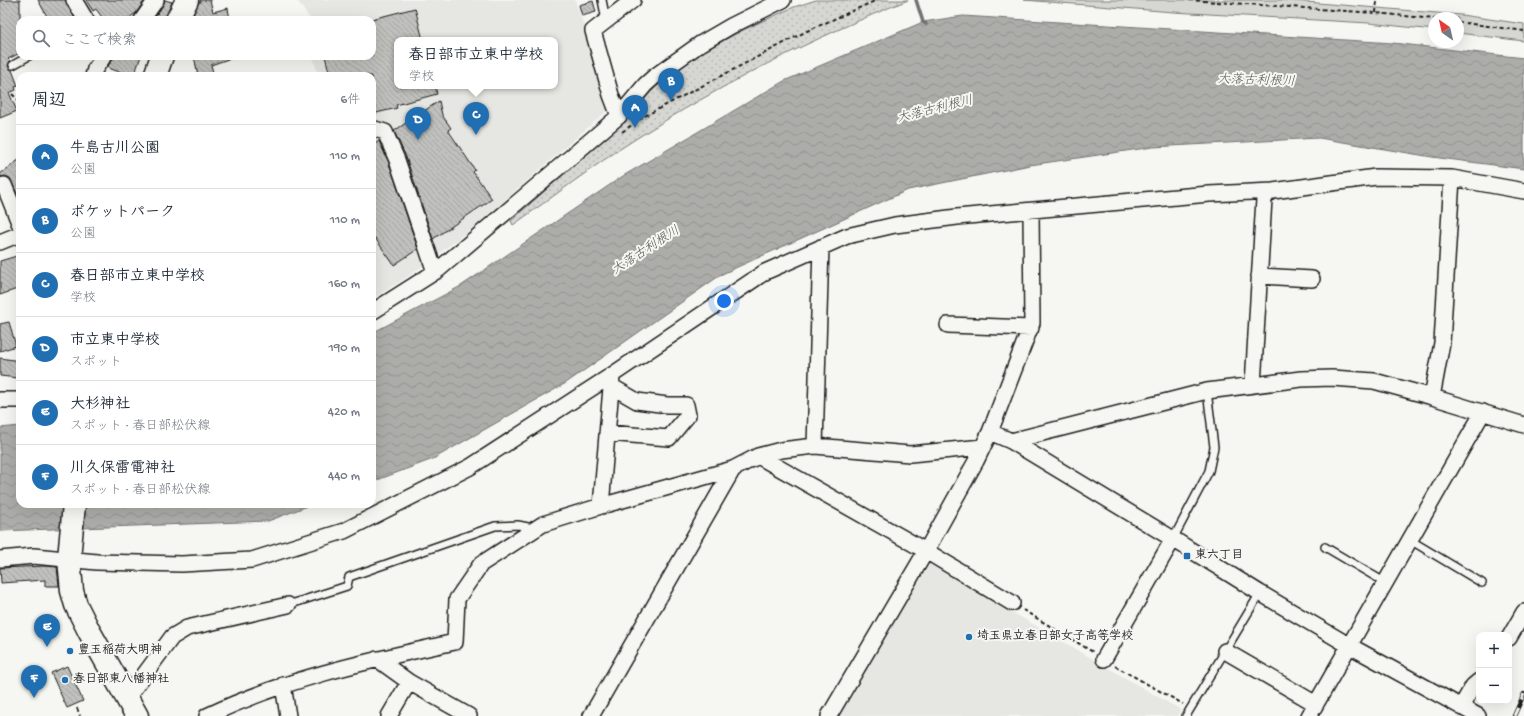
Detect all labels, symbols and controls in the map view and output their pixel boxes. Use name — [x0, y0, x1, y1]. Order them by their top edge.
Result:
north arrow — [1428, 12, 1464, 48]
search box — [16, 16, 376, 60]
icon: search — [30, 27, 52, 49]
text: ここで検索 — [62, 32, 137, 50]
popup — [394, 37, 558, 89]
text: 春日部市立東中学校 — [408, 47, 544, 65]
pin: B — [658, 68, 684, 101]
text: 学校 — [408, 70, 435, 85]
water label: 大落古利根川 — [1217, 71, 1295, 90]
text: 周辺 — [32, 92, 66, 112]
water label: 大落古利根川 — [895, 92, 975, 127]
text: 6件 — [340, 93, 360, 108]
pin: A — [622, 95, 648, 128]
pin: C — [463, 102, 489, 135]
pin: D — [405, 107, 431, 140]
text: 牛島古川公園 — [70, 140, 160, 158]
text: A — [41, 149, 49, 164]
text: 110 m — [330, 149, 360, 164]
text: 公園 — [70, 163, 96, 178]
text: ポケットパーク — [70, 204, 175, 222]
text: B — [42, 213, 48, 228]
text: 110 m — [330, 213, 360, 228]
water label: 大落古利根川 — [609, 223, 683, 279]
text: 公園 — [70, 227, 96, 242]
text: 春日部市立東中学校 — [70, 268, 205, 286]
text: C — [41, 277, 49, 292]
text: 160 m — [328, 277, 360, 292]
text: 学校 — [70, 291, 96, 306]
your location — [714, 291, 734, 311]
text: 市立東中学校 — [70, 332, 160, 350]
text: D — [41, 341, 49, 356]
text: 190 m — [329, 341, 360, 356]
text: スポット — [70, 355, 122, 370]
text: 大杉神社 — [70, 396, 130, 414]
text: E — [41, 405, 49, 420]
text: 420 m — [328, 405, 360, 420]
text: スポット · 春日部松伏線 — [70, 419, 210, 434]
text: 川久保雷電神社 — [70, 460, 175, 478]
text: F — [42, 469, 48, 484]
text: 440 m — [328, 469, 360, 484]
text: スポット · 春日部松伏線 — [70, 483, 210, 498]
place label: 東六丁目 — [1195, 548, 1243, 563]
marker: 東六丁目 — [1182, 551, 1192, 561]
pin: E — [34, 614, 60, 647]
place label: 埼玉県立春日部女子高等学校 — [977, 629, 1133, 644]
marker: 埼玉県立春日部女子高等学校 — [964, 632, 974, 642]
map controls — [1476, 632, 1512, 704]
button: + — [1476, 632, 1512, 668]
place label: 豊玉稲荷大明神 — [78, 643, 162, 658]
marker: 豊玉稲荷大明神 — [65, 646, 75, 656]
pin: F — [21, 665, 47, 698]
button: − — [1476, 668, 1512, 704]
place label: 春日部東八幡神社 — [73, 672, 169, 687]
marker: 春日部東八幡神社 — [60, 675, 70, 685]

